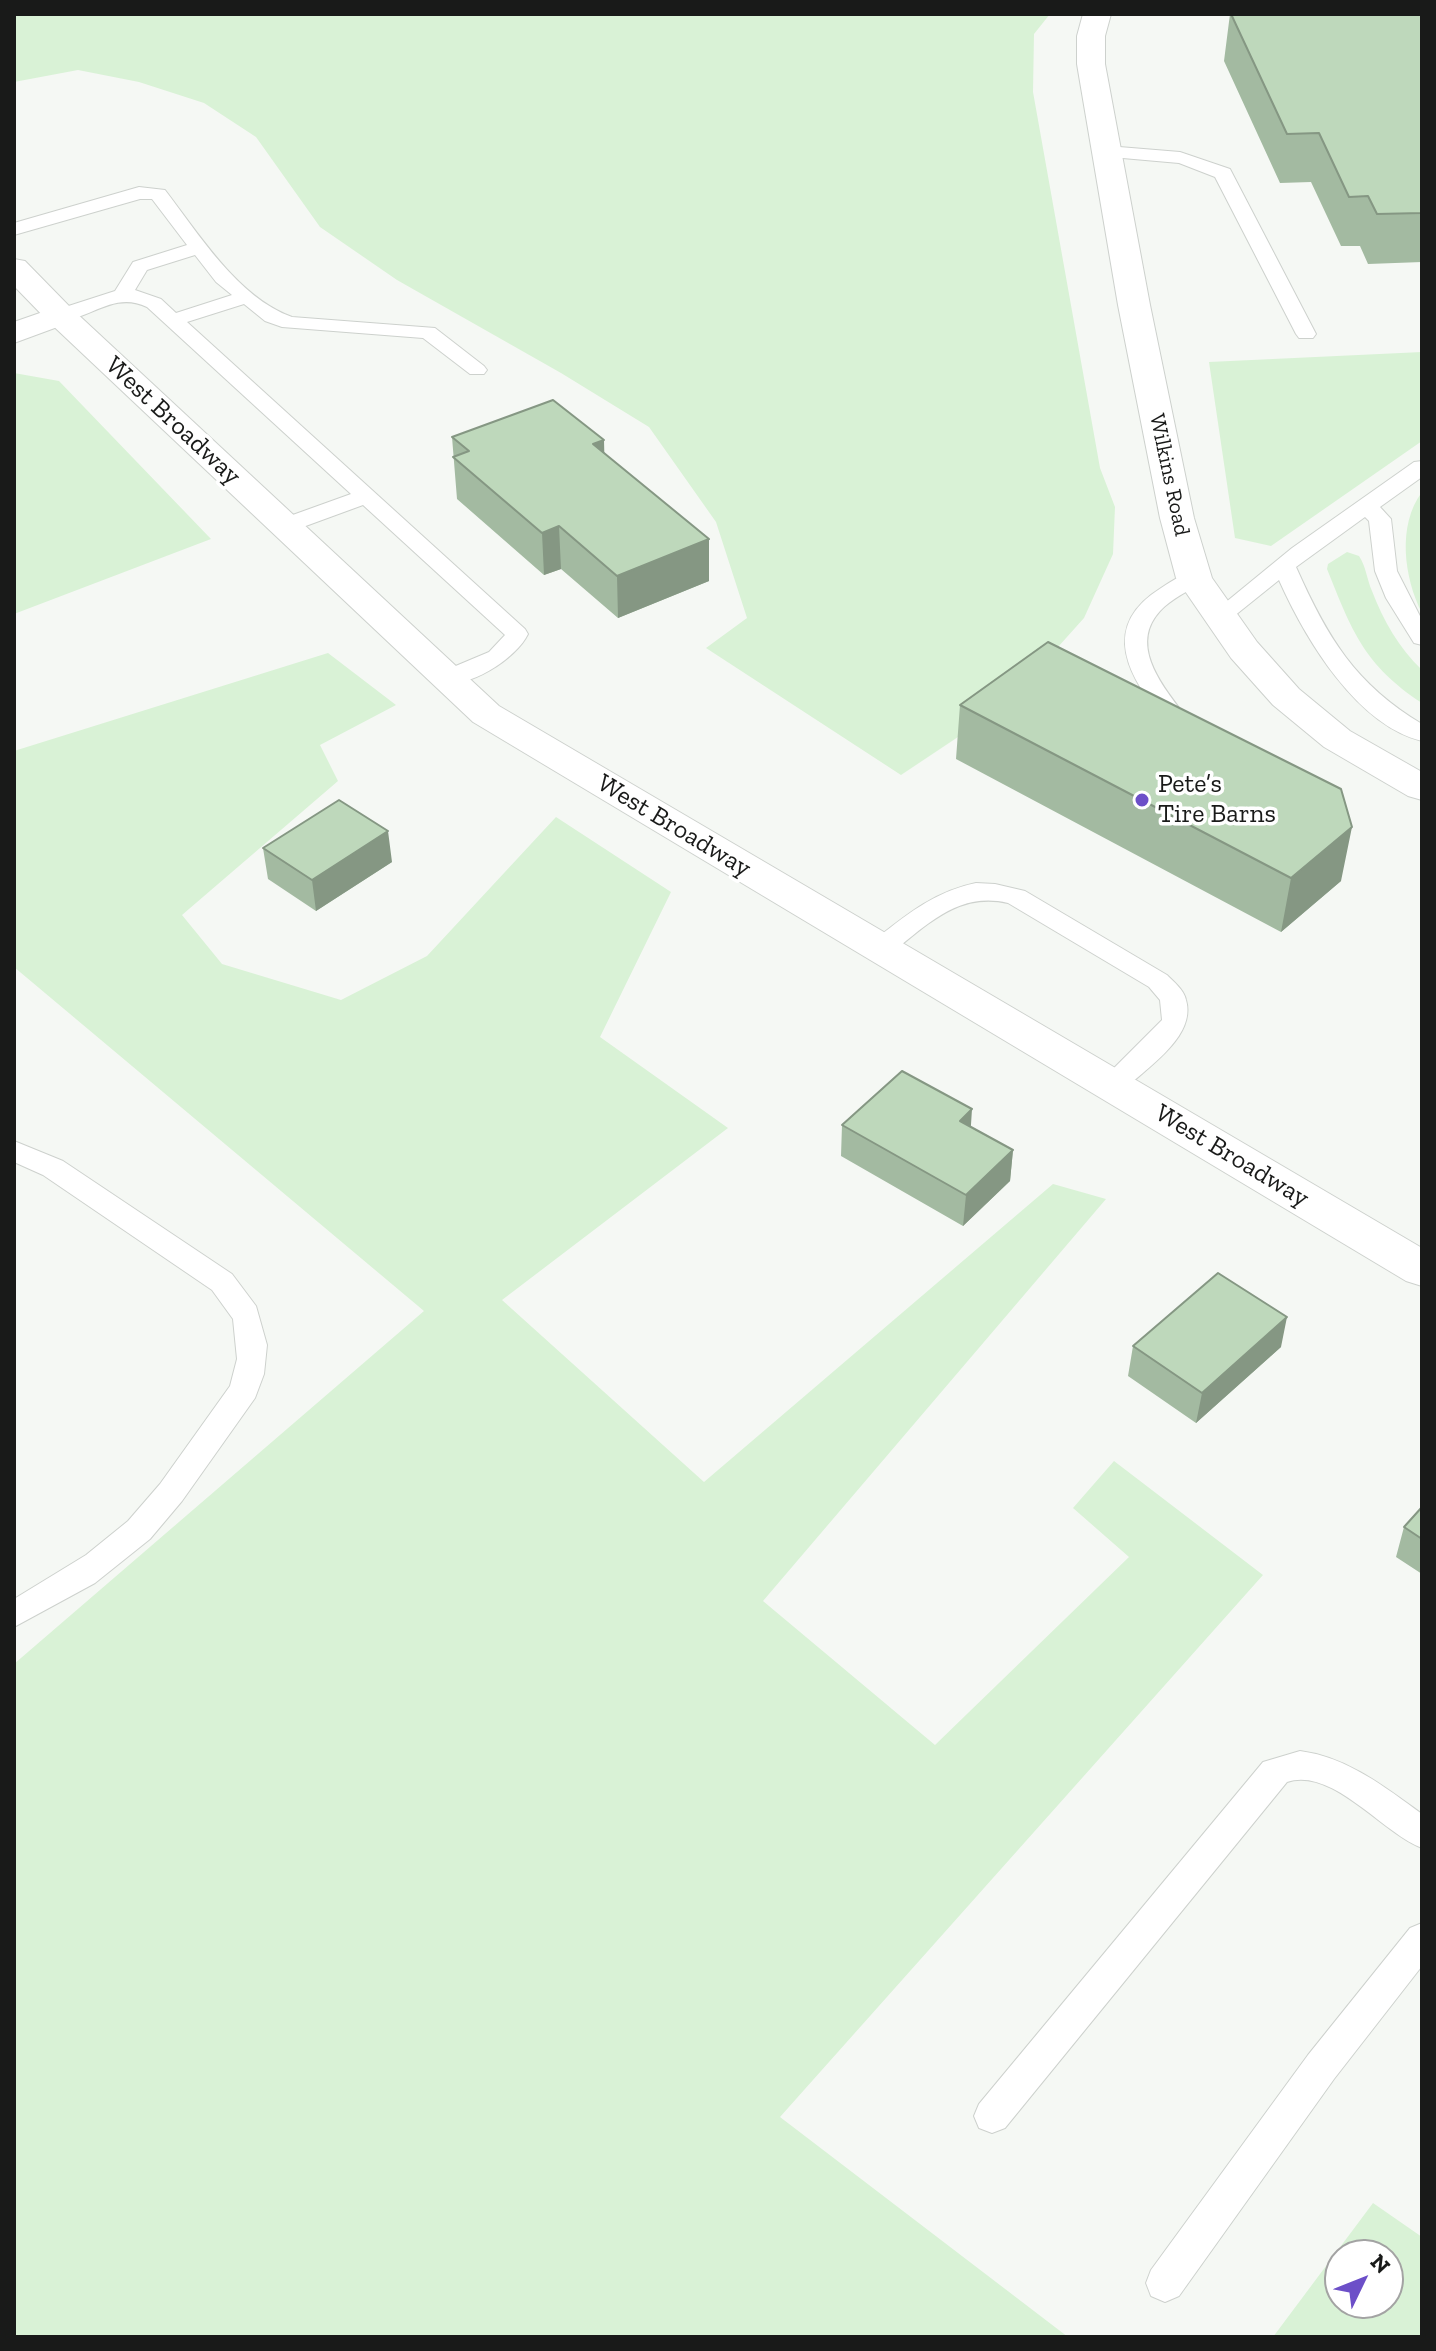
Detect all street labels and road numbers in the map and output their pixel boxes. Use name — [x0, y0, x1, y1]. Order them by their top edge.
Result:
street label: West Broadway — [99, 350, 247, 492]
street label: Wilkins Road — [1143, 411, 1195, 539]
street label: West Broadway — [591, 768, 757, 884]
street label: West Broadway — [1149, 1098, 1315, 1214]

